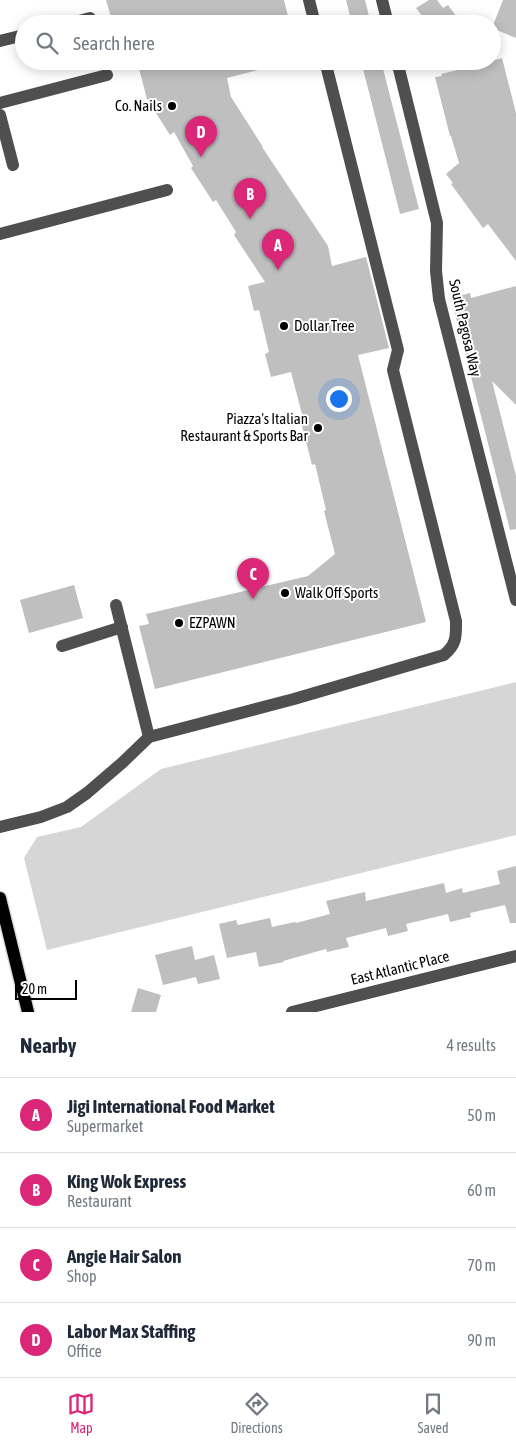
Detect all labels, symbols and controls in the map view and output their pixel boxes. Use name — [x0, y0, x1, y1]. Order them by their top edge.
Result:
search box — [15, 15, 501, 70]
icon: search — [33, 29, 61, 57]
text: Search here — [73, 32, 155, 54]
place label: Co. Nails — [115, 97, 162, 114]
marker: Co. Nails — [166, 100, 178, 112]
pin: D — [185, 116, 217, 157]
pin: B — [234, 178, 266, 219]
pin: A — [262, 229, 294, 270]
street label: South Pagosa Way — [446, 278, 485, 378]
place label: Dollar Tree — [294, 317, 355, 334]
marker: Dollar Tree — [278, 320, 290, 332]
your location — [326, 386, 352, 412]
place label: Piazza's Italian Restaurant & Sports Bar — [180, 410, 309, 444]
marker: Piazza's Italian Restaurant & Sports Bar — [312, 422, 324, 434]
pin: C — [237, 558, 269, 599]
place label: Walk Off Sports — [295, 584, 378, 601]
marker: Walk Off Sports — [279, 587, 291, 599]
place label: EZPAWN — [189, 614, 236, 631]
marker: EZPAWN — [173, 617, 185, 629]
street label: East Atlantic Place — [349, 947, 451, 988]
scale bar — [15, 977, 78, 1000]
text: 20 m — [22, 981, 47, 997]
text: Nearby — [20, 1033, 76, 1057]
text: 4 results — [446, 1036, 496, 1054]
text: Jigi International Food Market — [67, 1095, 275, 1117]
text: A — [32, 1106, 40, 1124]
text: 50 m — [467, 1106, 496, 1124]
text: Supermarket — [67, 1117, 143, 1135]
text: King Wok Express — [67, 1170, 186, 1192]
text: B — [32, 1181, 40, 1199]
text: 60 m — [467, 1181, 496, 1199]
text: Restaurant — [67, 1192, 132, 1210]
text: Angie Hair Salon — [67, 1245, 182, 1267]
text: C — [32, 1256, 40, 1274]
text: 70 m — [467, 1256, 496, 1274]
text: Shop — [67, 1267, 97, 1285]
text: Labor Max Staffing — [67, 1320, 196, 1342]
text: D — [32, 1331, 40, 1349]
text: 90 m — [467, 1331, 496, 1349]
text: Office — [67, 1342, 102, 1360]
tab: Map — [67, 1390, 95, 1436]
tab: Directions — [230, 1390, 283, 1436]
tab: Saved — [418, 1390, 449, 1436]

